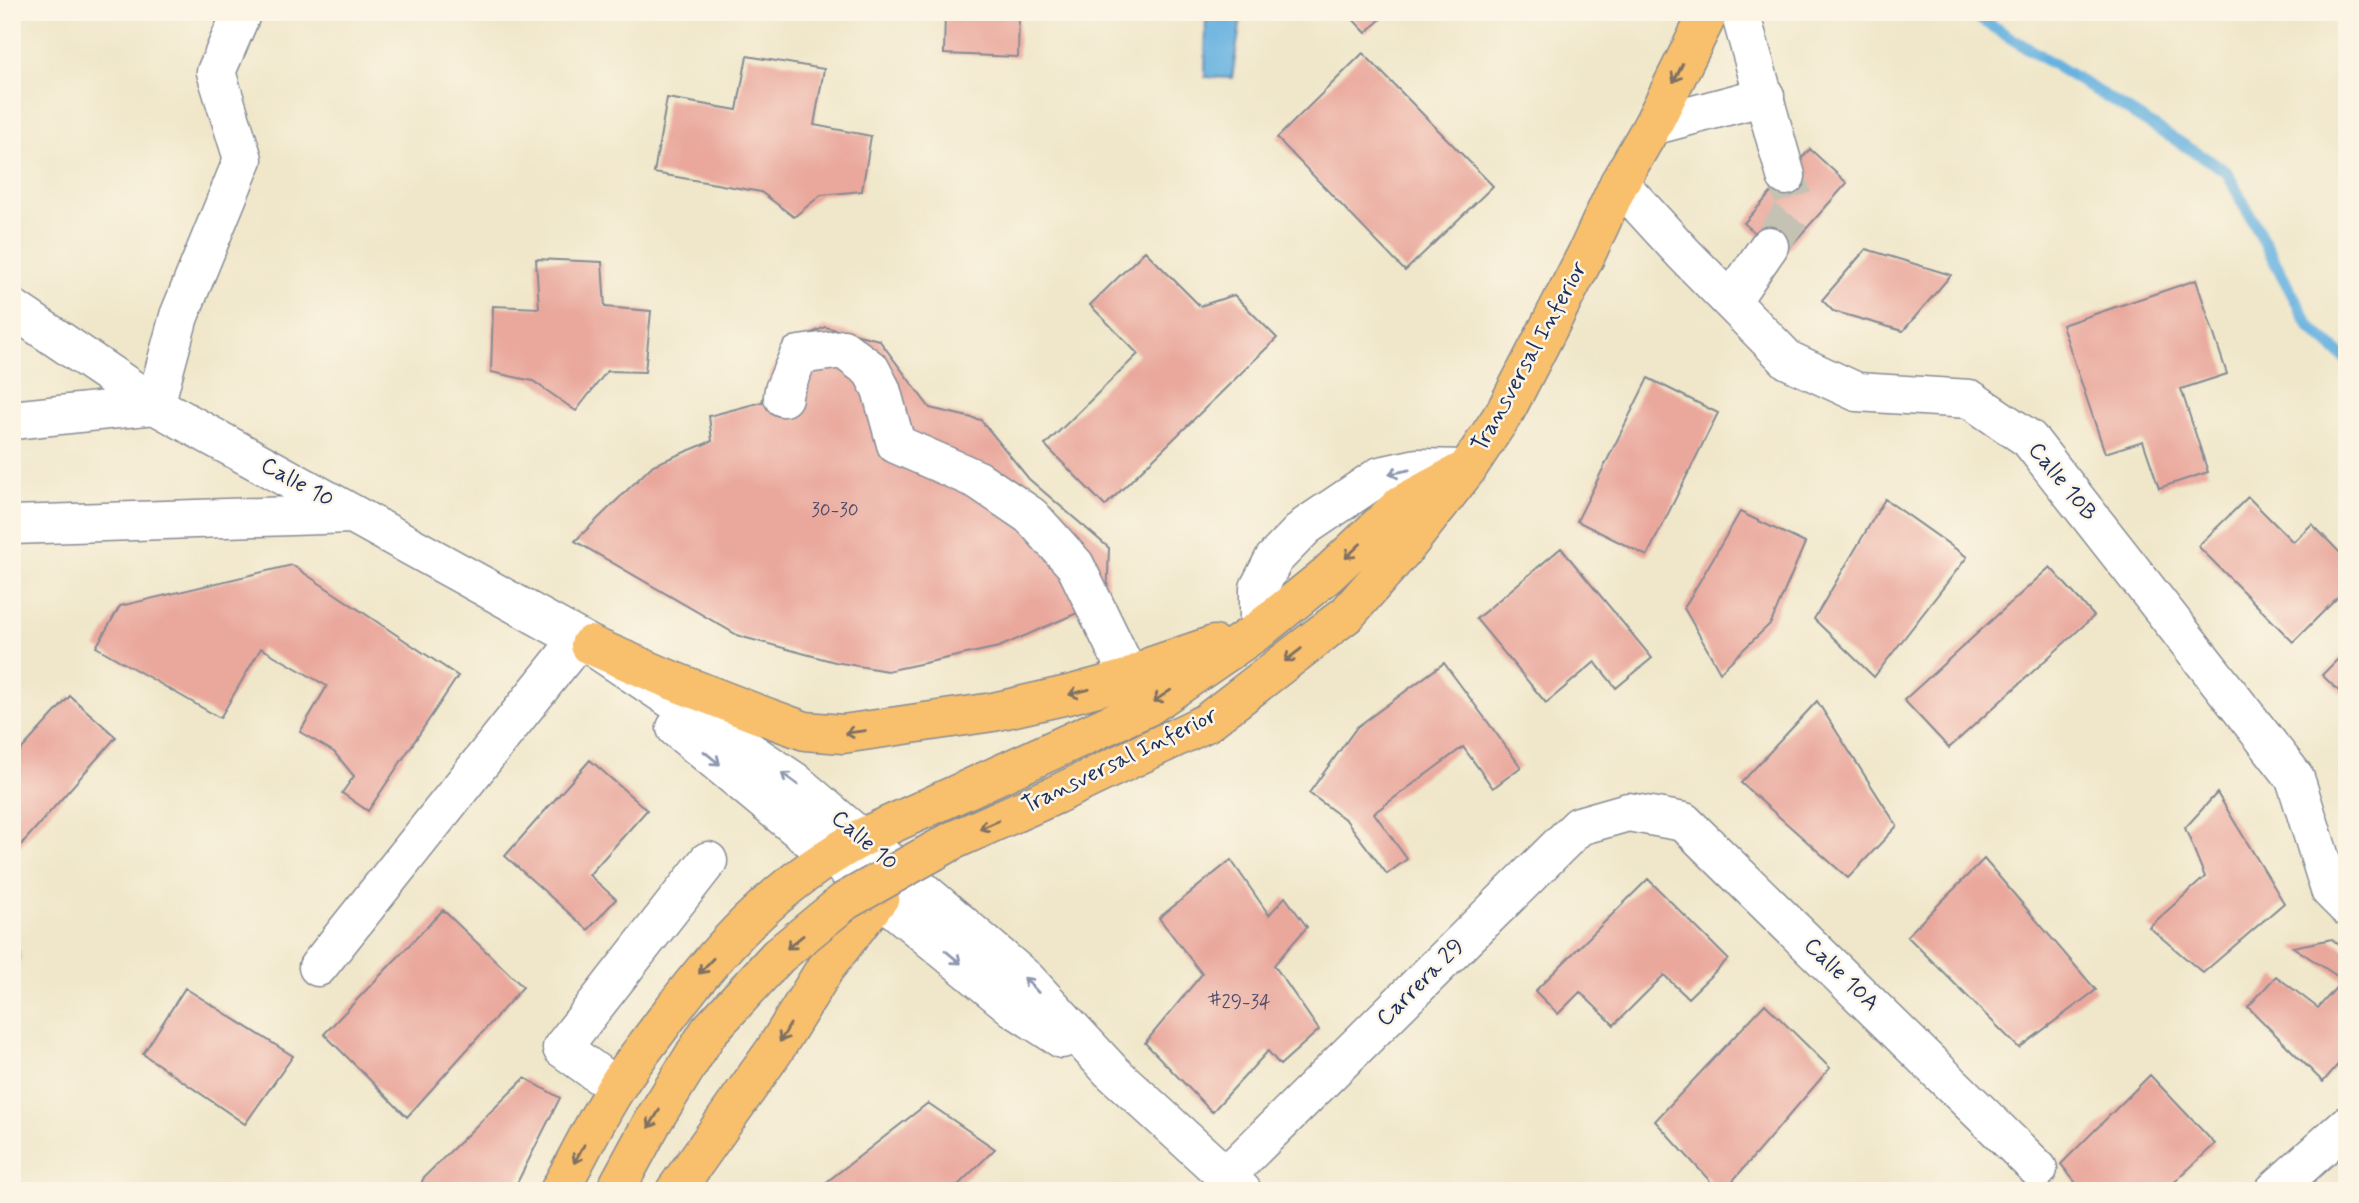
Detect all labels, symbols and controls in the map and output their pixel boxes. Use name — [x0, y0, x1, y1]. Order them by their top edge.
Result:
one-way arrow — [1671, 62, 1685, 83]
street label: Transversal Inferior — [1465, 256, 1595, 458]
street label: Calle 10B — [2021, 436, 2103, 528]
street label: Calle 10 — [255, 451, 339, 515]
one-way arrow — [1388, 465, 1411, 479]
house number: 30-30 — [811, 498, 859, 523]
one-way arrow — [1345, 543, 1362, 560]
one-way arrow — [1285, 648, 1303, 663]
one-way arrow — [1068, 686, 1090, 699]
one-way arrow — [1153, 689, 1172, 703]
street label: Transversal Inferior — [1017, 701, 1223, 821]
one-way arrow — [844, 726, 867, 739]
one-way arrow — [702, 750, 720, 766]
one-way arrow — [781, 771, 800, 786]
street label: Calle 10 — [824, 804, 904, 878]
one-way arrow — [979, 819, 1000, 832]
street label: Calle 10A — [1797, 932, 1885, 1018]
street label: Carrera 29 — [1371, 933, 1471, 1033]
one-way arrow — [786, 934, 805, 949]
one-way arrow — [943, 949, 961, 965]
one-way arrow — [698, 957, 715, 974]
one-way arrow — [1023, 977, 1040, 994]
house number: #29-34 — [1207, 990, 1271, 1015]
one-way arrow — [777, 1023, 791, 1043]
one-way arrow — [647, 1108, 661, 1128]
one-way arrow — [572, 1143, 585, 1164]

